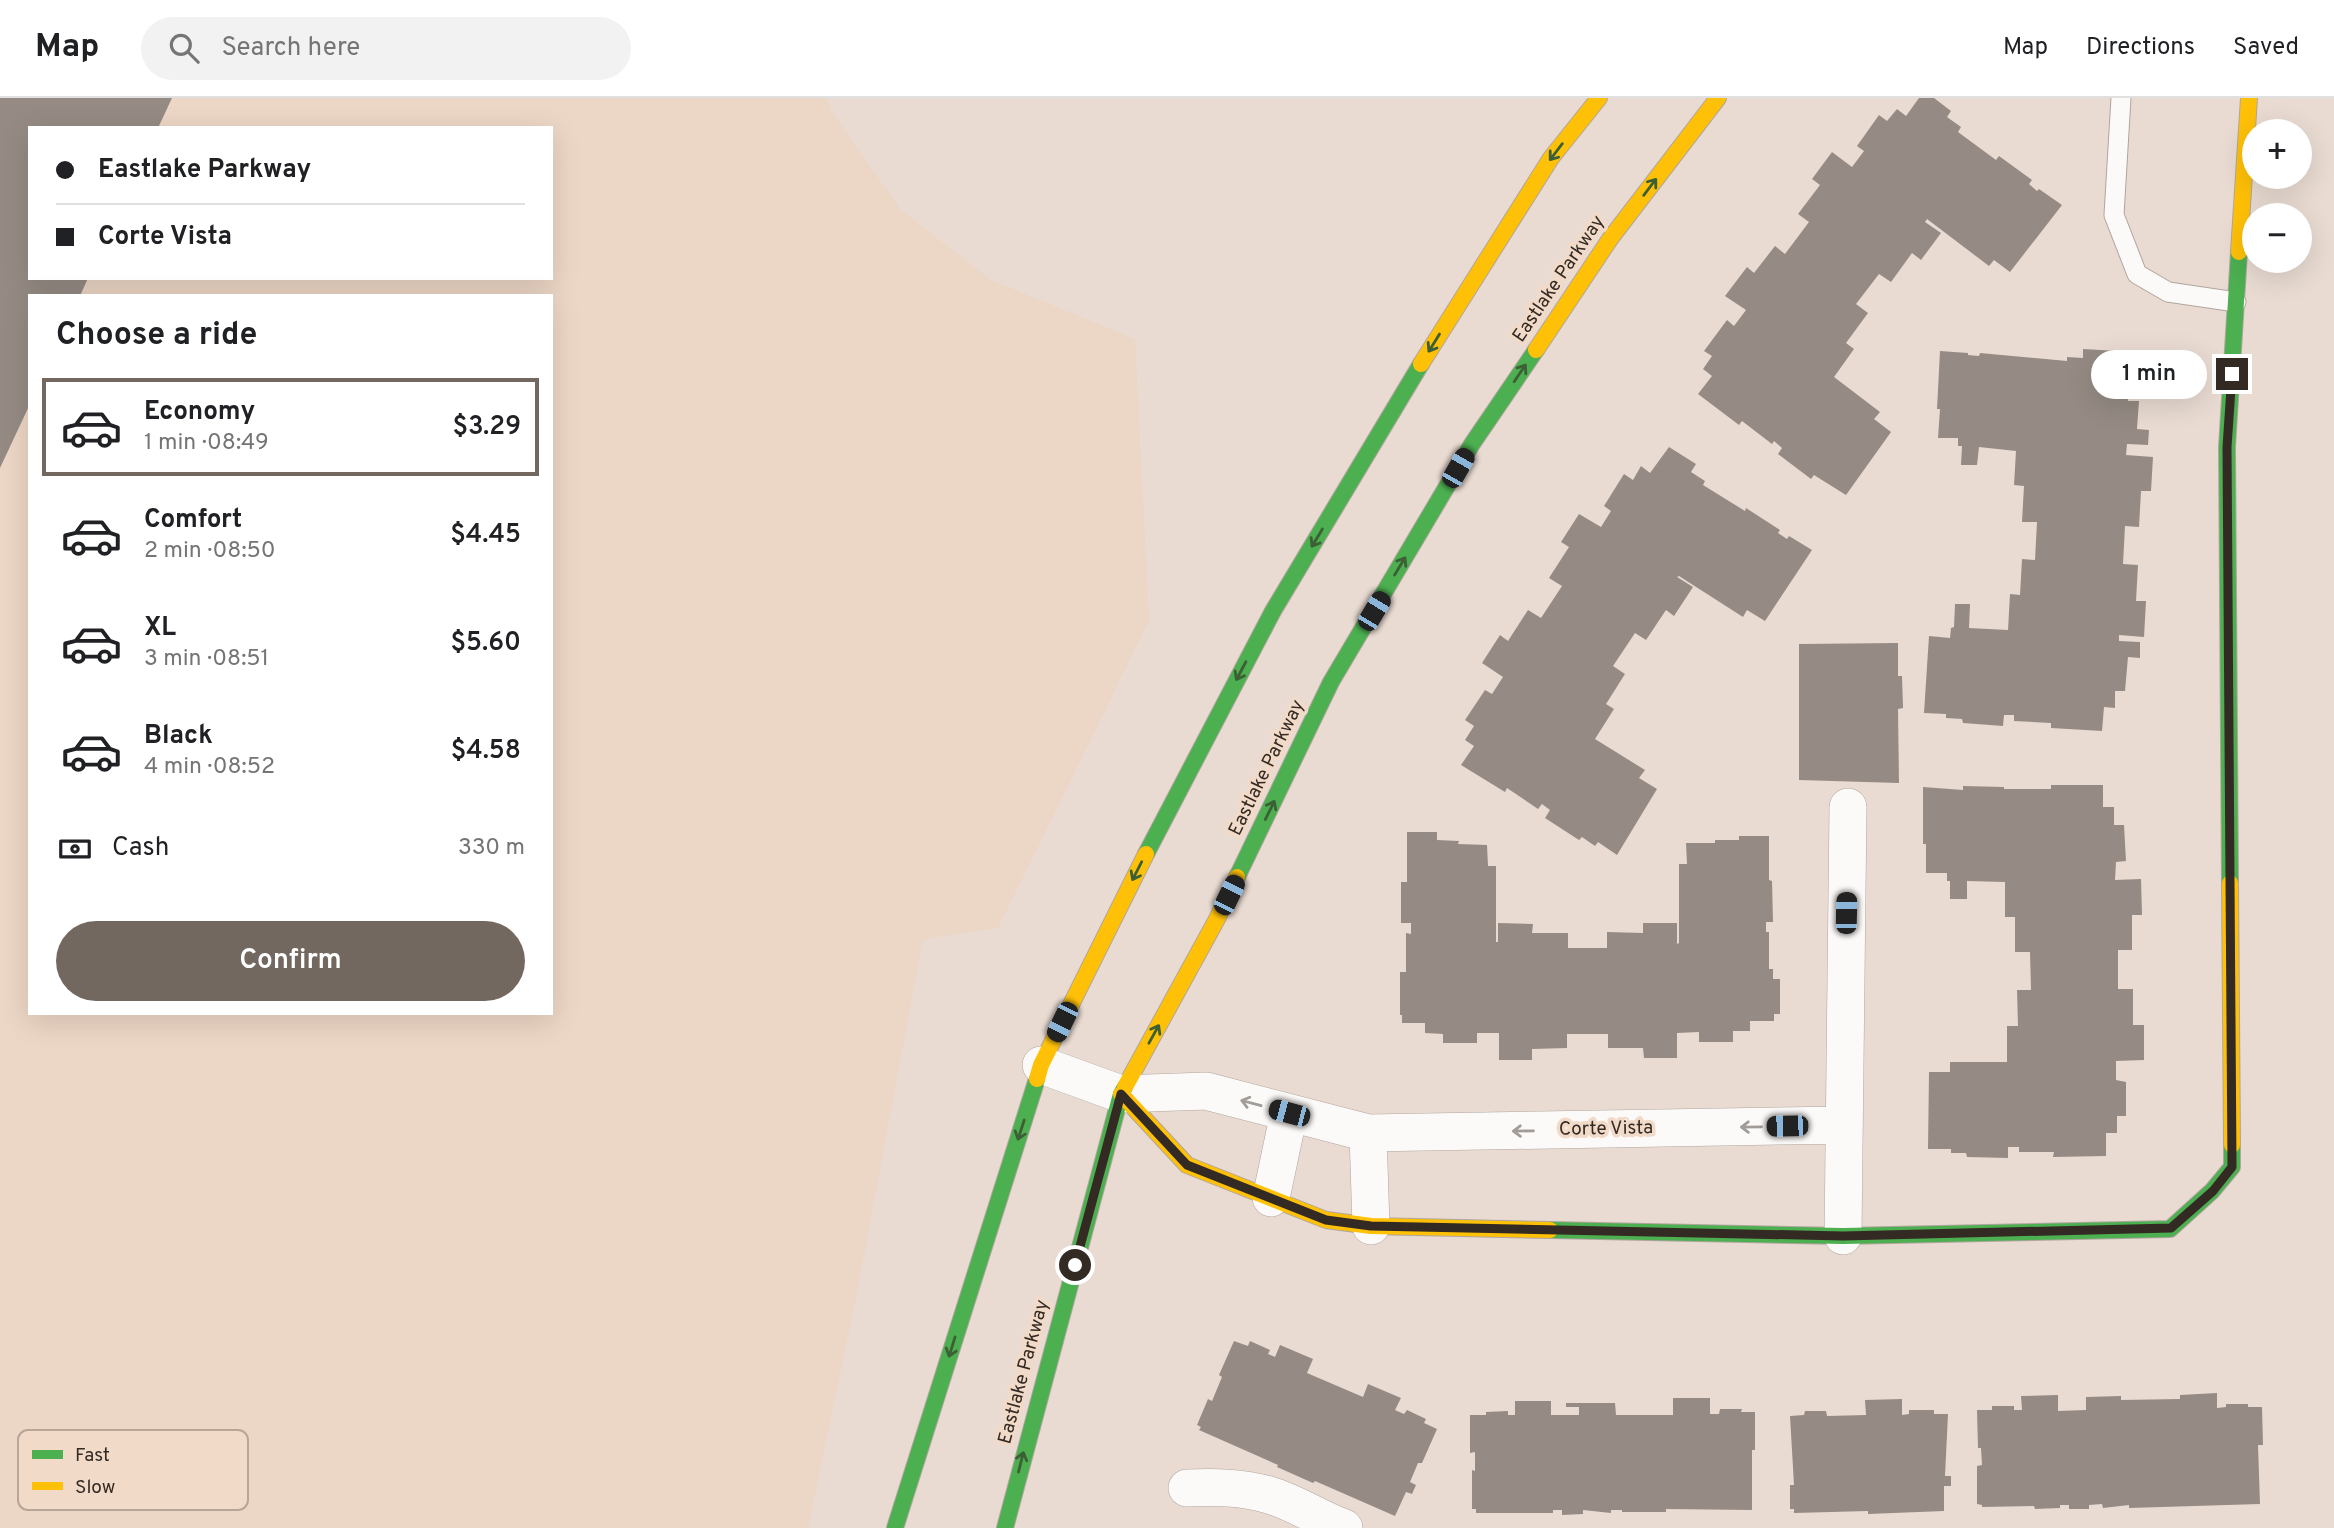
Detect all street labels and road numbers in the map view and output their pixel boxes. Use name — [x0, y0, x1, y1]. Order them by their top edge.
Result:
street label: Eastlake Parkway — [1508, 211, 1610, 347]
street label: Eastlake Parkway — [1224, 696, 1310, 840]
street label: Corte Vista — [1559, 1116, 1653, 1142]
street label: Eastlake Parkway — [993, 1297, 1055, 1447]

